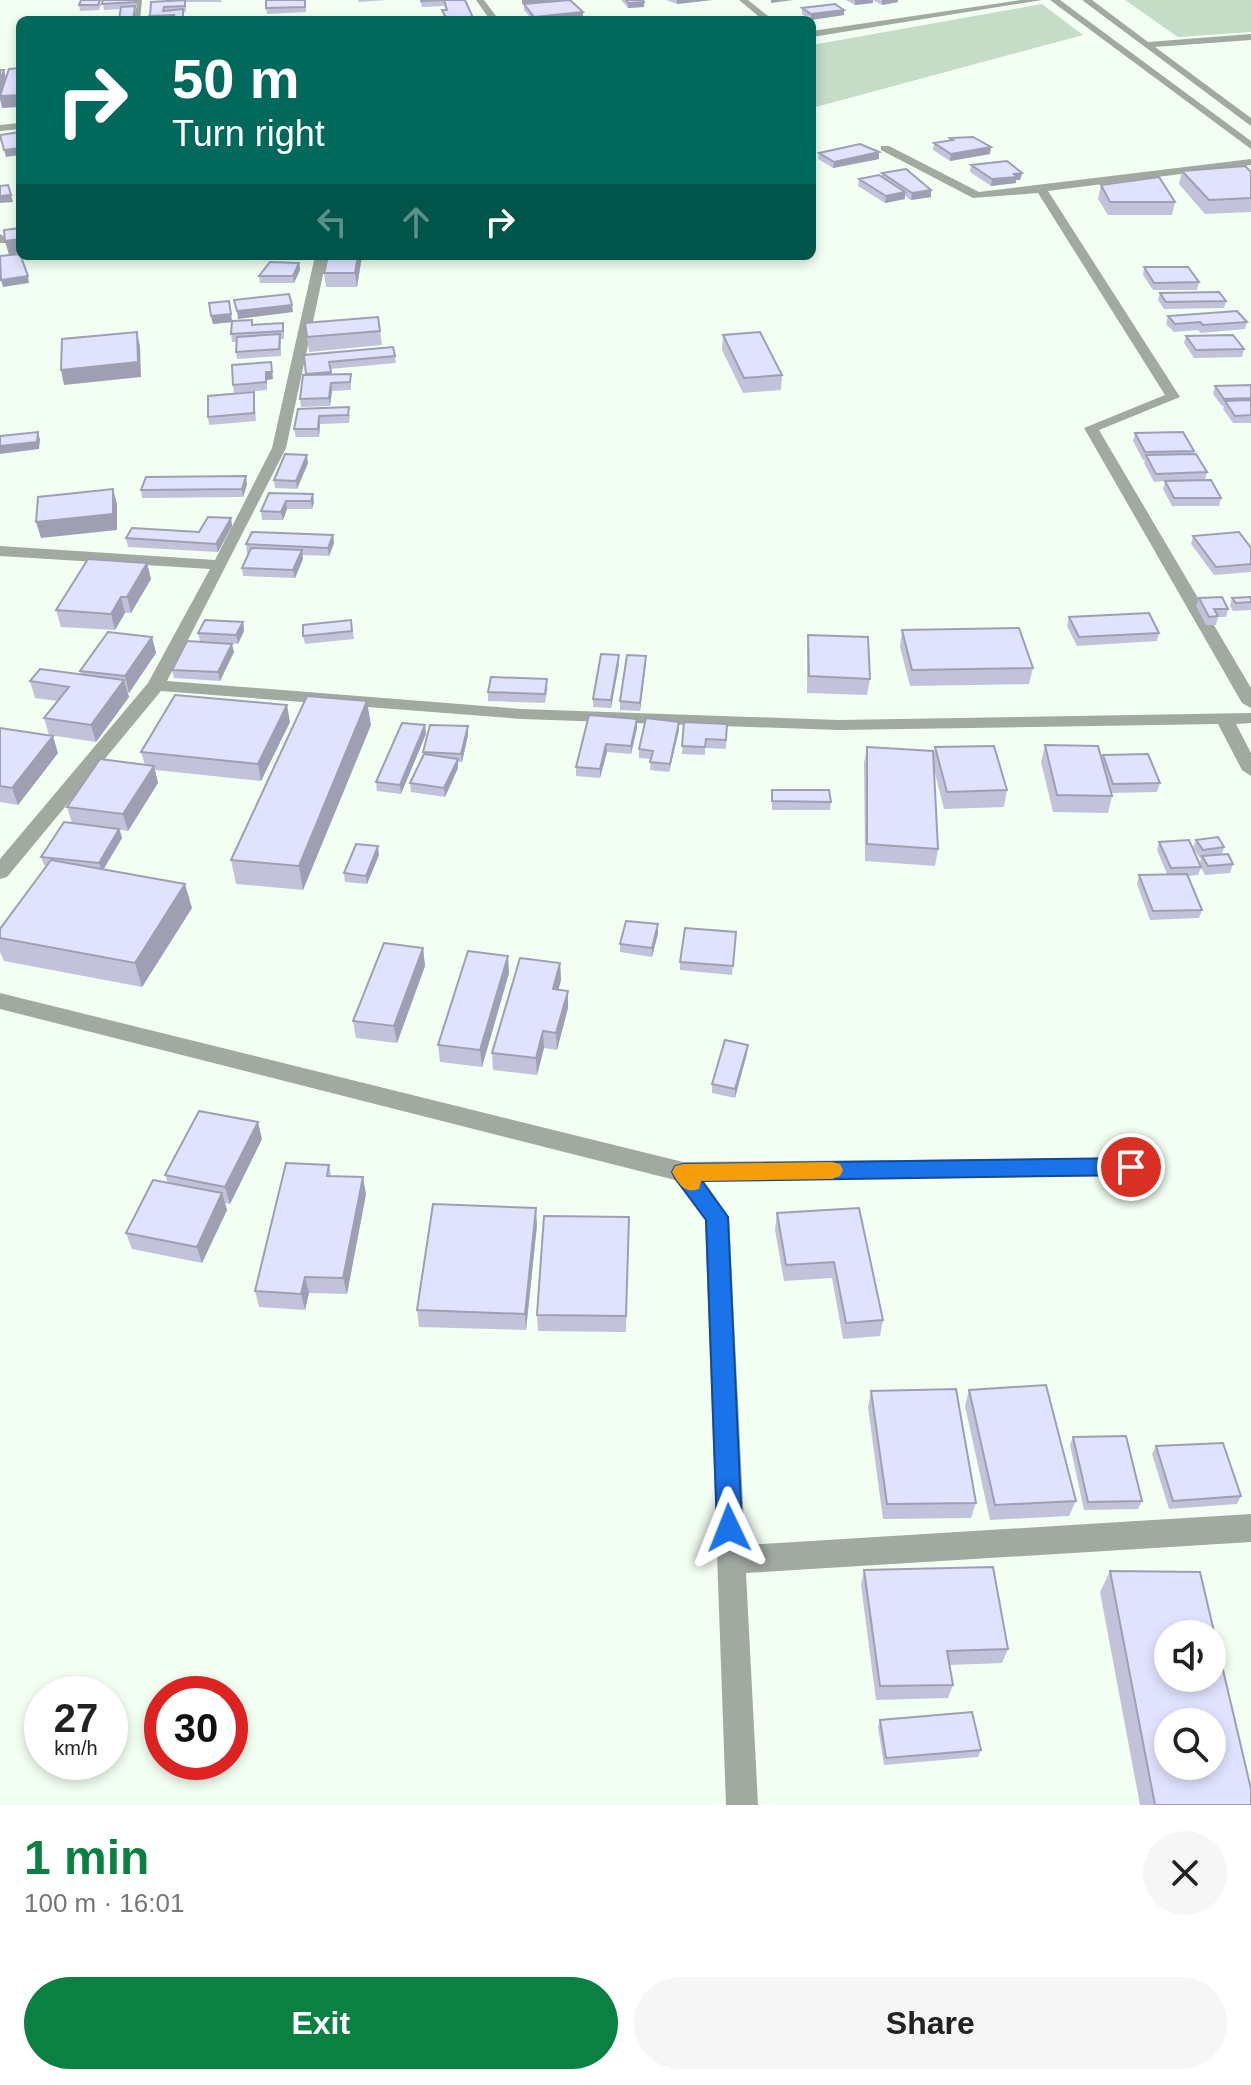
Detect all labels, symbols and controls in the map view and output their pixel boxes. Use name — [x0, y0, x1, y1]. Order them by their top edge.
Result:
text: 50 m — [172, 47, 300, 110]
icon: right — [40, 48, 144, 152]
text: Turn right — [172, 113, 325, 154]
icon: left — [310, 200, 354, 244]
icon: ahead — [394, 200, 438, 244]
icon: right — [478, 200, 522, 244]
pin — [1097, 1133, 1165, 1201]
icon: arrive — [1109, 1145, 1153, 1189]
position arrow — [687, 1486, 771, 1570]
map controls — [1154, 1620, 1226, 1780]
button: sound — [1154, 1620, 1226, 1692]
speed limit sign: 30 — [144, 1676, 248, 1780]
text: 27 — [54, 1696, 98, 1740]
button: search — [1154, 1708, 1226, 1780]
text: km/h — [54, 1737, 98, 1759]
text: 1 min — [24, 1831, 149, 1884]
button: close — [1143, 1831, 1227, 1915]
text: 100 m · 16:01 — [24, 1888, 184, 1918]
button: Exit — [24, 1977, 618, 2069]
button: Share — [634, 1977, 1227, 2069]

